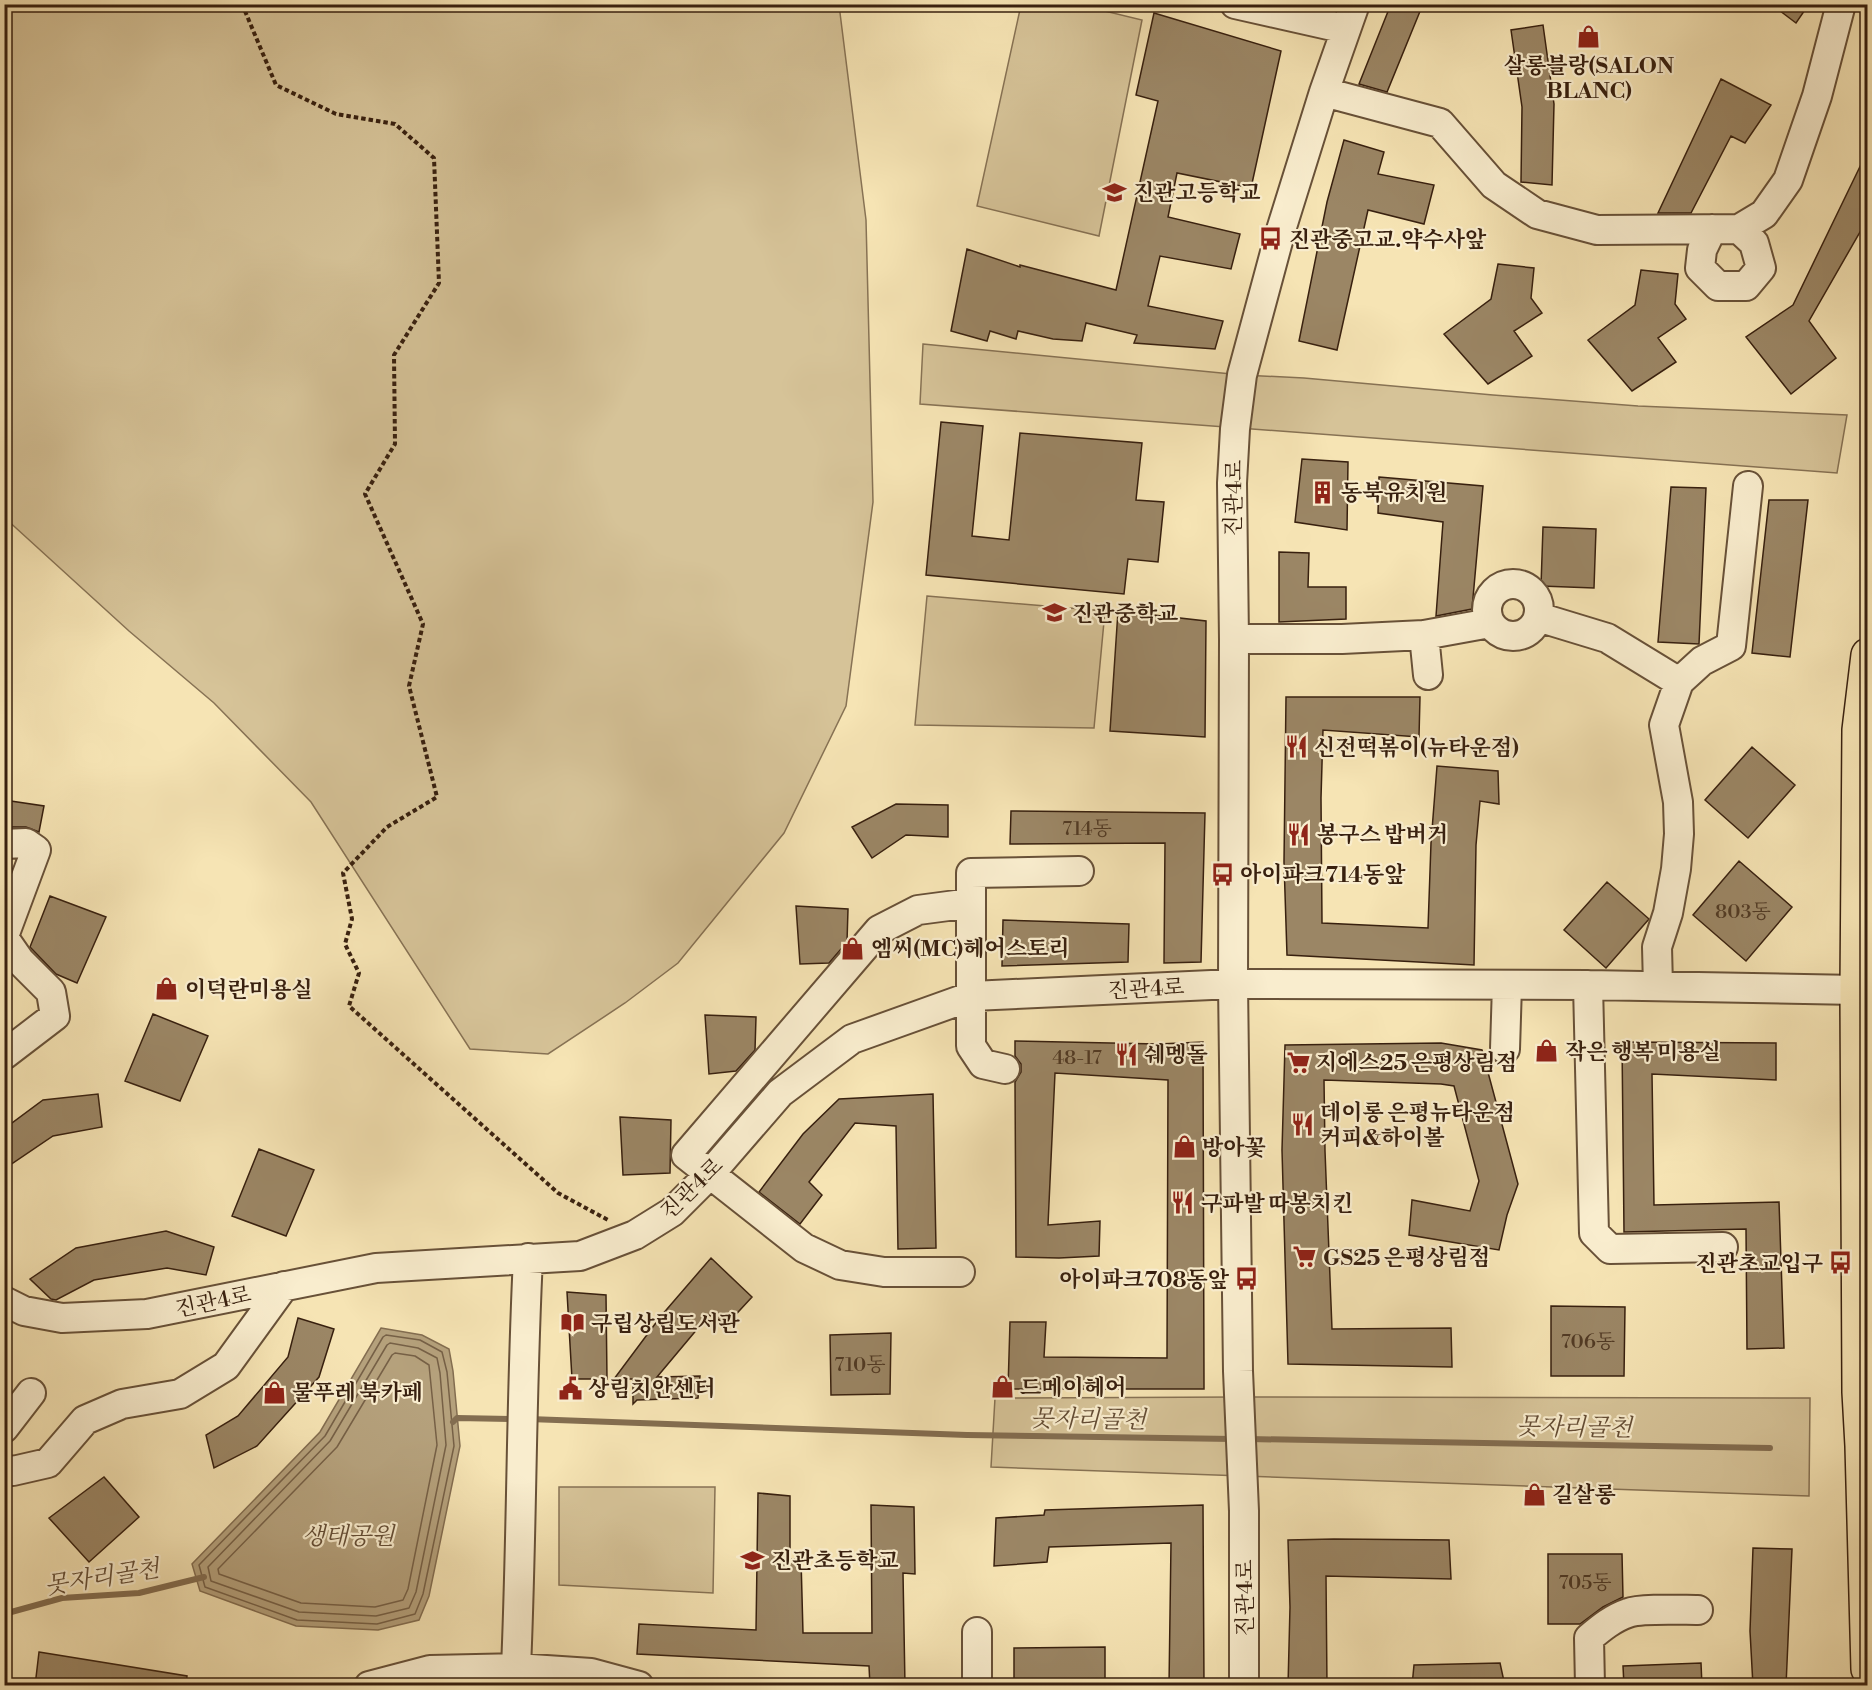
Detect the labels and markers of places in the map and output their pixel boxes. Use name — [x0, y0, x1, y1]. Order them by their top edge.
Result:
shop icon: 살롱블랑(SALON BLANC) — [1576, 23, 1602, 49]
place label: 살롱블랑(SALON BLANC) — [1504, 53, 1675, 105]
school or university icon: 진관고등학교 — [1102, 179, 1128, 205]
place label: 진관고등학교 — [1133, 180, 1261, 207]
bus stop icon: 진관중고교.약수사앞 — [1258, 226, 1284, 252]
place label: 진관중고교.약수사앞 — [1289, 227, 1487, 254]
building icon: 동북유치원 — [1310, 479, 1336, 505]
place label: 동북유치원 — [1341, 480, 1447, 507]
school or university icon: 진관중학교 — [1041, 600, 1067, 626]
place label: 진관중학교 — [1072, 601, 1178, 628]
restaurant icon: 신전떡볶이(뉴타운점) — [1283, 734, 1309, 760]
place label: 신전떡볶이(뉴타운점) — [1314, 735, 1519, 762]
restaurant icon: 봉구스 밥버거 — [1286, 821, 1312, 847]
place label: 봉구스 밥버거 — [1317, 822, 1448, 849]
bus stop icon: 아이파크714동앞 — [1209, 861, 1235, 887]
place label: 아이파크714동앞 — [1240, 862, 1406, 889]
shop icon: 엠씨(MC)헤어스토리 — [840, 935, 866, 961]
place label: 엠씨(MC)헤어스토리 — [871, 936, 1069, 963]
shop icon: 이덕란미용실 — [154, 976, 180, 1002]
place label: 이덕란미용실 — [185, 977, 313, 1004]
shop icon: 작은 행복 미용실 — [1534, 1038, 1560, 1064]
place label: 작은 행복 미용실 — [1565, 1039, 1721, 1066]
restaurant icon: 쉐멩돌 — [1113, 1041, 1139, 1067]
place label: 쉐멩돌 — [1144, 1042, 1209, 1069]
supermarket icon: 지에스25 은평상림점 — [1285, 1049, 1311, 1075]
place label: 지에스25 은평상림점 — [1316, 1050, 1517, 1077]
place label: 데이롱 은평뉴타운점 커피&하이볼 — [1320, 1100, 1515, 1152]
restaurant icon: 데이롱 은평뉴타운점 커피&하이볼 — [1289, 1112, 1315, 1138]
shop icon: 방아꽃 — [1171, 1134, 1197, 1160]
place label: 방아꽃 — [1202, 1135, 1266, 1162]
restaurant icon: 구파발 따봉치킨 — [1170, 1190, 1196, 1216]
place label: 구파발 따봉치킨 — [1201, 1191, 1353, 1218]
supermarket icon: GS25 은평상림점 — [1292, 1244, 1318, 1270]
place label: GS25 은평상림점 — [1323, 1245, 1490, 1272]
bus stop icon: 진관초교입구 — [1828, 1250, 1854, 1276]
place label: 진관초교입구 — [1695, 1251, 1823, 1278]
bus stop icon: 아이파크708동앞 — [1234, 1266, 1260, 1292]
place label: 아이파크708동앞 — [1059, 1267, 1230, 1294]
library icon: 구립상립도서관 — [560, 1310, 586, 1336]
place label: 구립상립도서관 — [591, 1311, 741, 1338]
shop icon: 드메이헤어 — [989, 1374, 1015, 1400]
public building icon: 상림치안센터 — [557, 1375, 583, 1401]
place label: 드메이헤어 — [1020, 1375, 1126, 1402]
place label: 상림치안센터 — [588, 1376, 716, 1403]
shop icon: 물푸레 북카페 — [261, 1379, 287, 1405]
place label: 물푸레 북카페 — [292, 1380, 423, 1407]
shop icon: 길살롱 — [1521, 1481, 1547, 1507]
place label: 길살롱 — [1552, 1482, 1616, 1509]
school or university icon: 진관초등학교 — [740, 1547, 766, 1573]
place label: 진관초등학교 — [771, 1548, 899, 1575]

